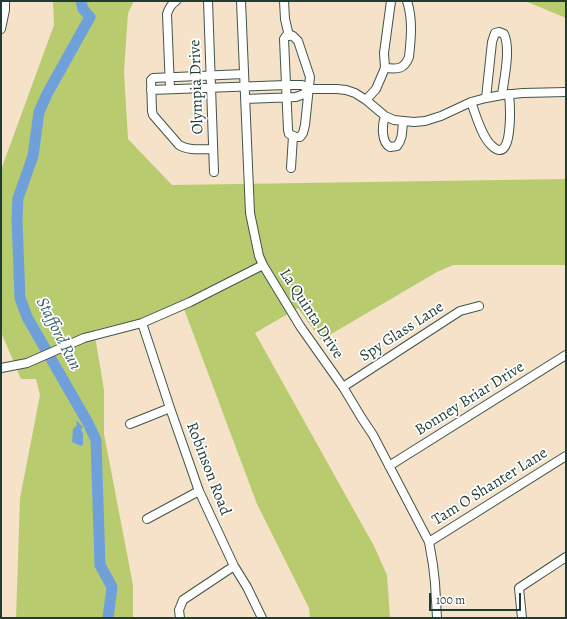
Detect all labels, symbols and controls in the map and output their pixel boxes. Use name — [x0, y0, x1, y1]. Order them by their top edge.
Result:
street label: Olympia Drive — [186, 39, 208, 135]
street label: La Quinta Drive — [275, 265, 347, 363]
water label: Stafford Run — [31, 294, 85, 374]
street label: Spy Glass Lane — [356, 298, 448, 366]
street label: Bonney Briar Drive — [412, 358, 528, 440]
street label: Robinson Road — [181, 420, 235, 518]
street label: Tam O Shanter Lane — [429, 444, 551, 530]
scale bar — [431, 585, 523, 611]
text: 100 m — [436, 592, 465, 608]

